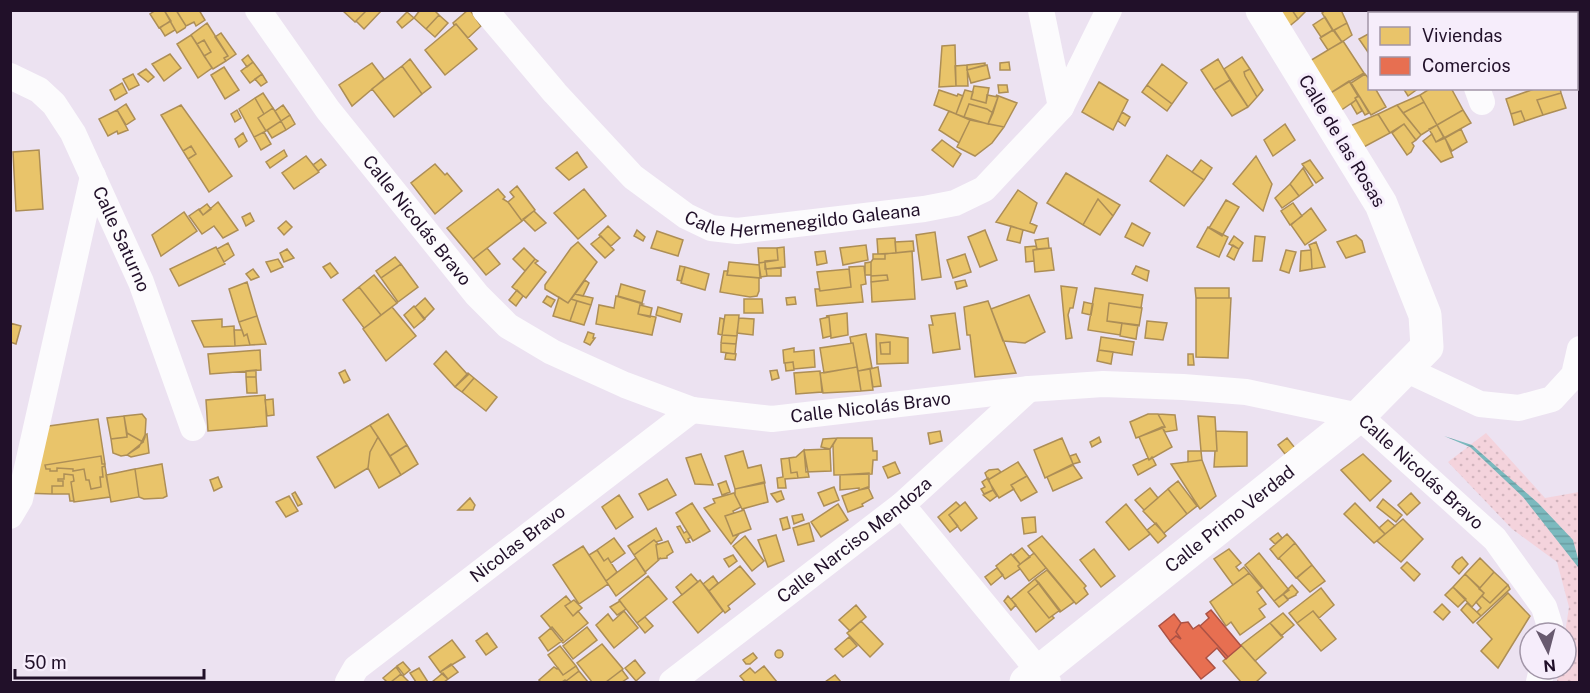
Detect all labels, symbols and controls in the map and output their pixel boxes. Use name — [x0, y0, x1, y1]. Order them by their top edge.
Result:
legend — [1368, 12, 1578, 90]
text: Viviendas — [1422, 25, 1502, 46]
text: Comercios — [1422, 55, 1511, 76]
street label: Calle de las Rosas — [1295, 71, 1390, 211]
street label: Calle Nicolás Bravo — [359, 151, 476, 290]
street label: Calle Saturno — [89, 183, 155, 294]
street label: Calle Hermenegildo Galeana — [681, 199, 921, 242]
street label: Calle Nicolás Bravo — [789, 387, 952, 427]
street label: Calle Nicolás Bravo — [1355, 410, 1488, 534]
street label: Calle Primo Verdad — [1161, 461, 1298, 577]
street label: Calle Narciso Mendoza — [773, 472, 935, 607]
street label: Nicolas Bravo — [466, 500, 569, 587]
north arrow — [1518, 621, 1578, 681]
scale bar — [15, 642, 204, 680]
text: 50 m — [24, 652, 67, 673]
text: N — [1542, 655, 1557, 676]

